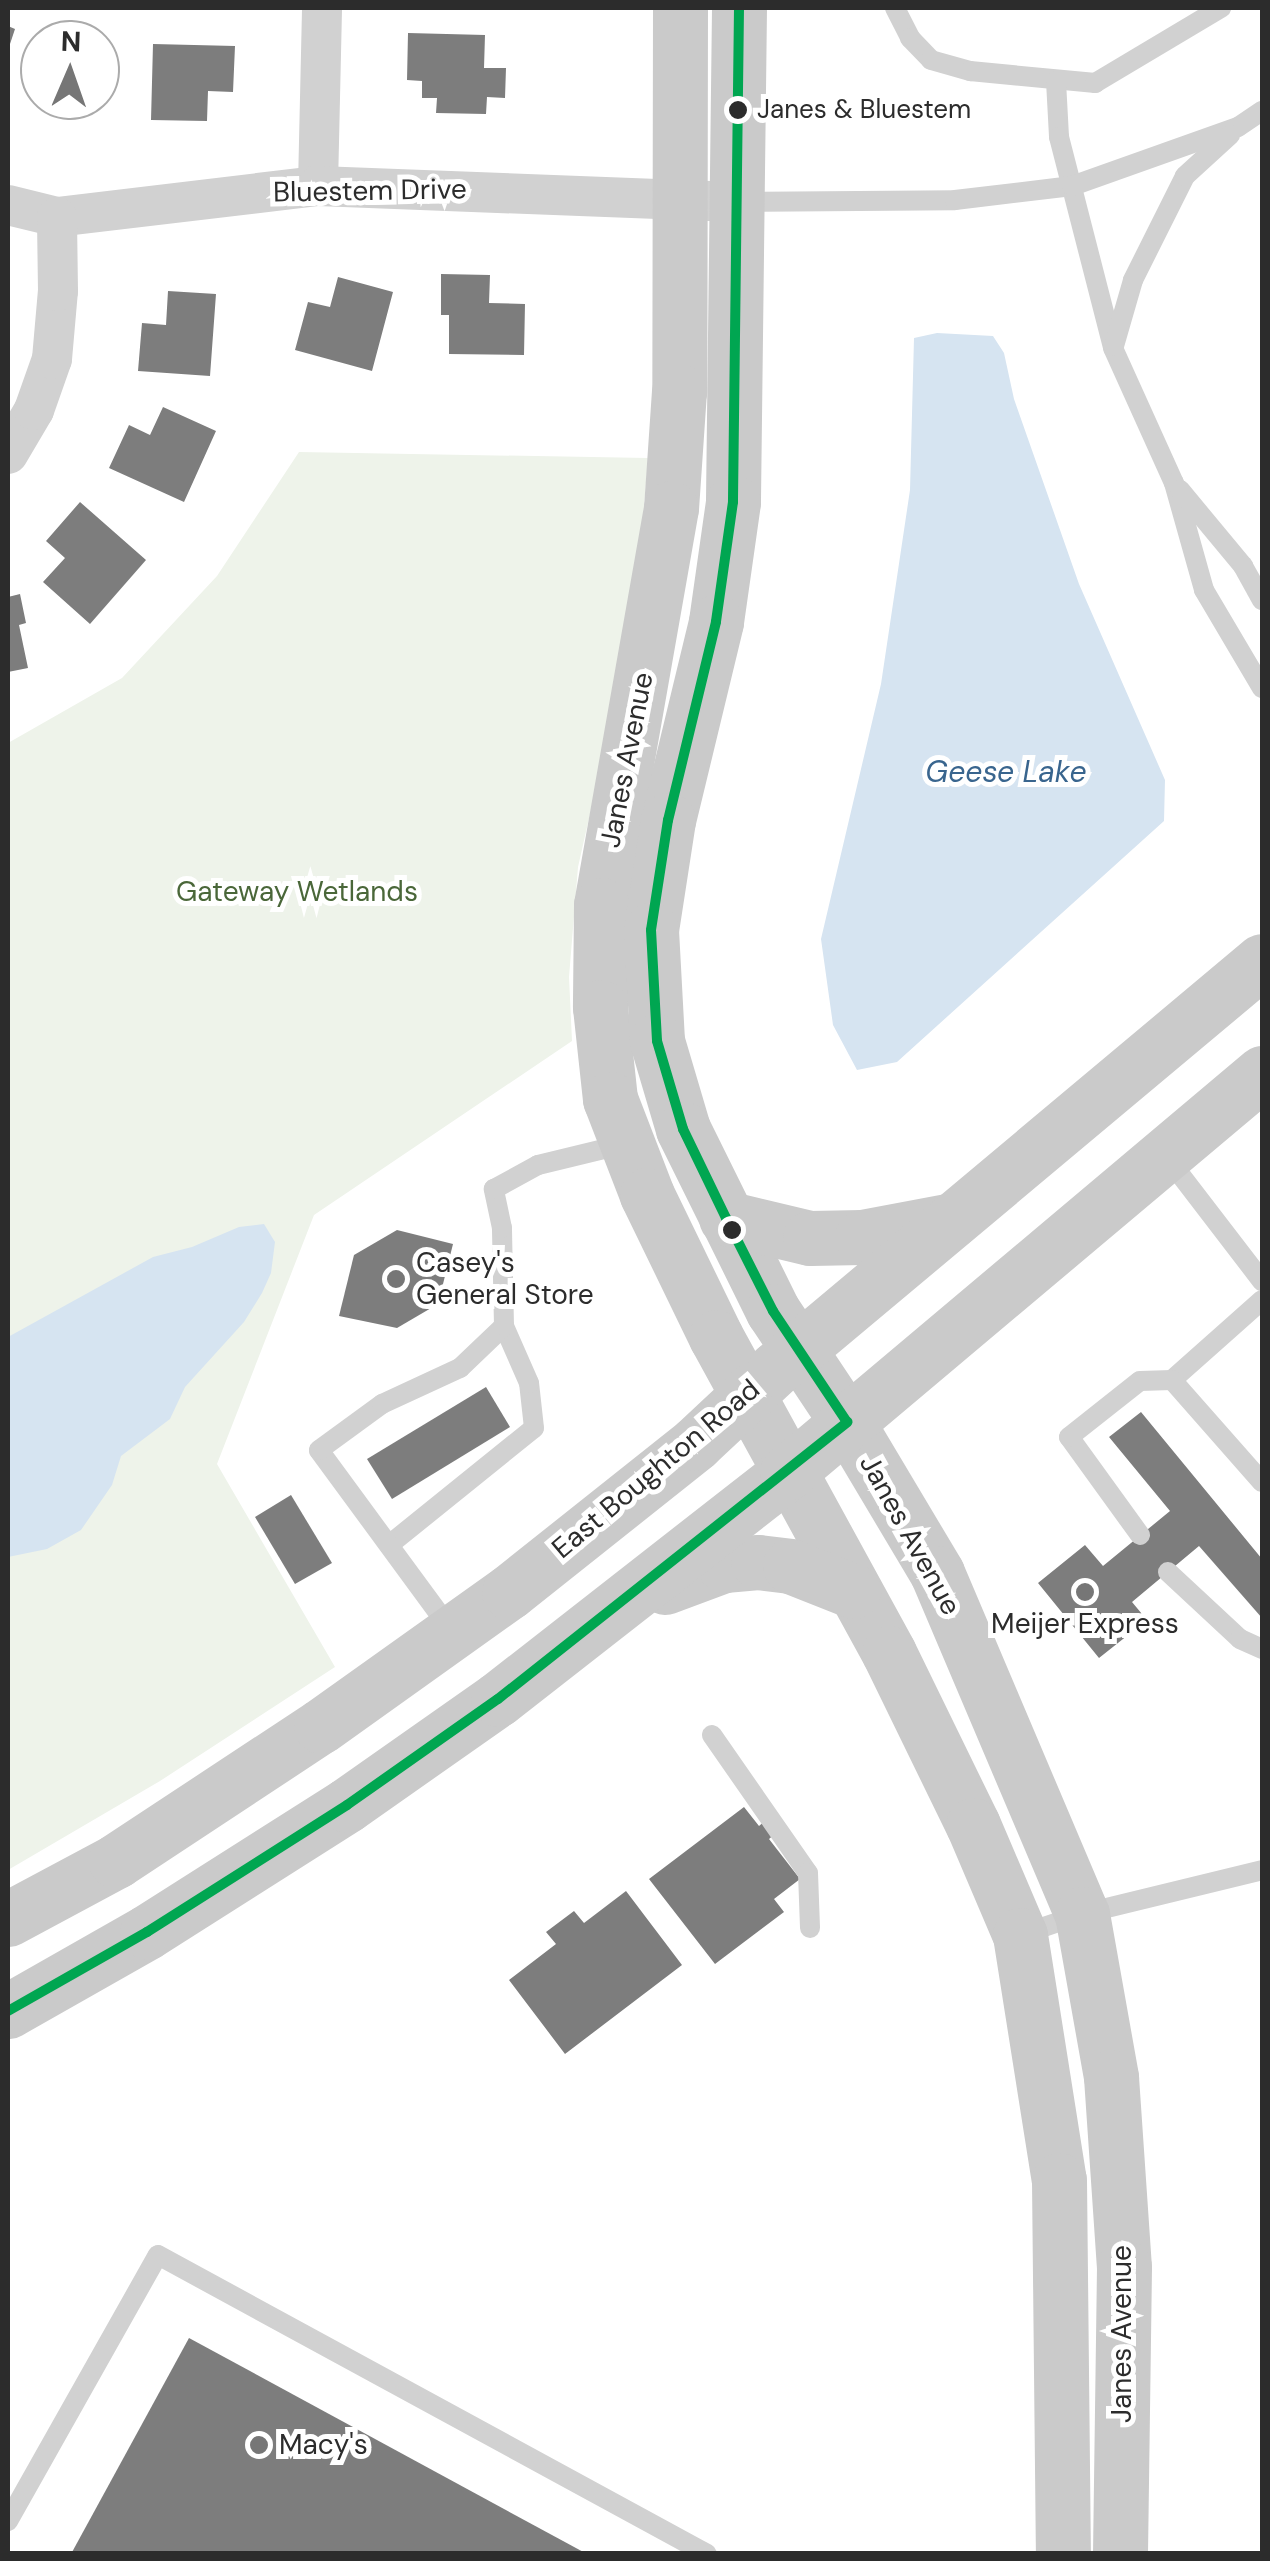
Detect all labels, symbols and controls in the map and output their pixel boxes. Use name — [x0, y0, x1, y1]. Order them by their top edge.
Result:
north arrow — [20, 20, 120, 120]
text: N — [60, 23, 82, 60]
place label: Janes & Bluestem — [757, 94, 971, 126]
marker: Janes & Bluestem — [728, 100, 748, 120]
street label: Bluestem Drive — [273, 173, 467, 209]
street label: Janes Avenue — [594, 669, 660, 851]
water label: Geese Lake — [925, 754, 1087, 790]
park label: Gateway Wetlands — [176, 875, 418, 909]
unlabelled marker — [722, 1220, 742, 1240]
place label: Casey's General Store — [416, 1246, 594, 1312]
marker: Casey's General Store — [385, 1268, 407, 1290]
street label: East Boughton Road — [546, 1373, 766, 1565]
street label: Janes Avenue — [852, 1449, 968, 1621]
marker: Meijer Express — [1074, 1581, 1096, 1603]
place label: Meijer Express — [991, 1607, 1179, 1641]
street label: Janes Avenue — [1105, 2245, 1139, 2423]
place label: Macy's — [279, 2428, 368, 2462]
marker: Macy's — [248, 2434, 270, 2456]

